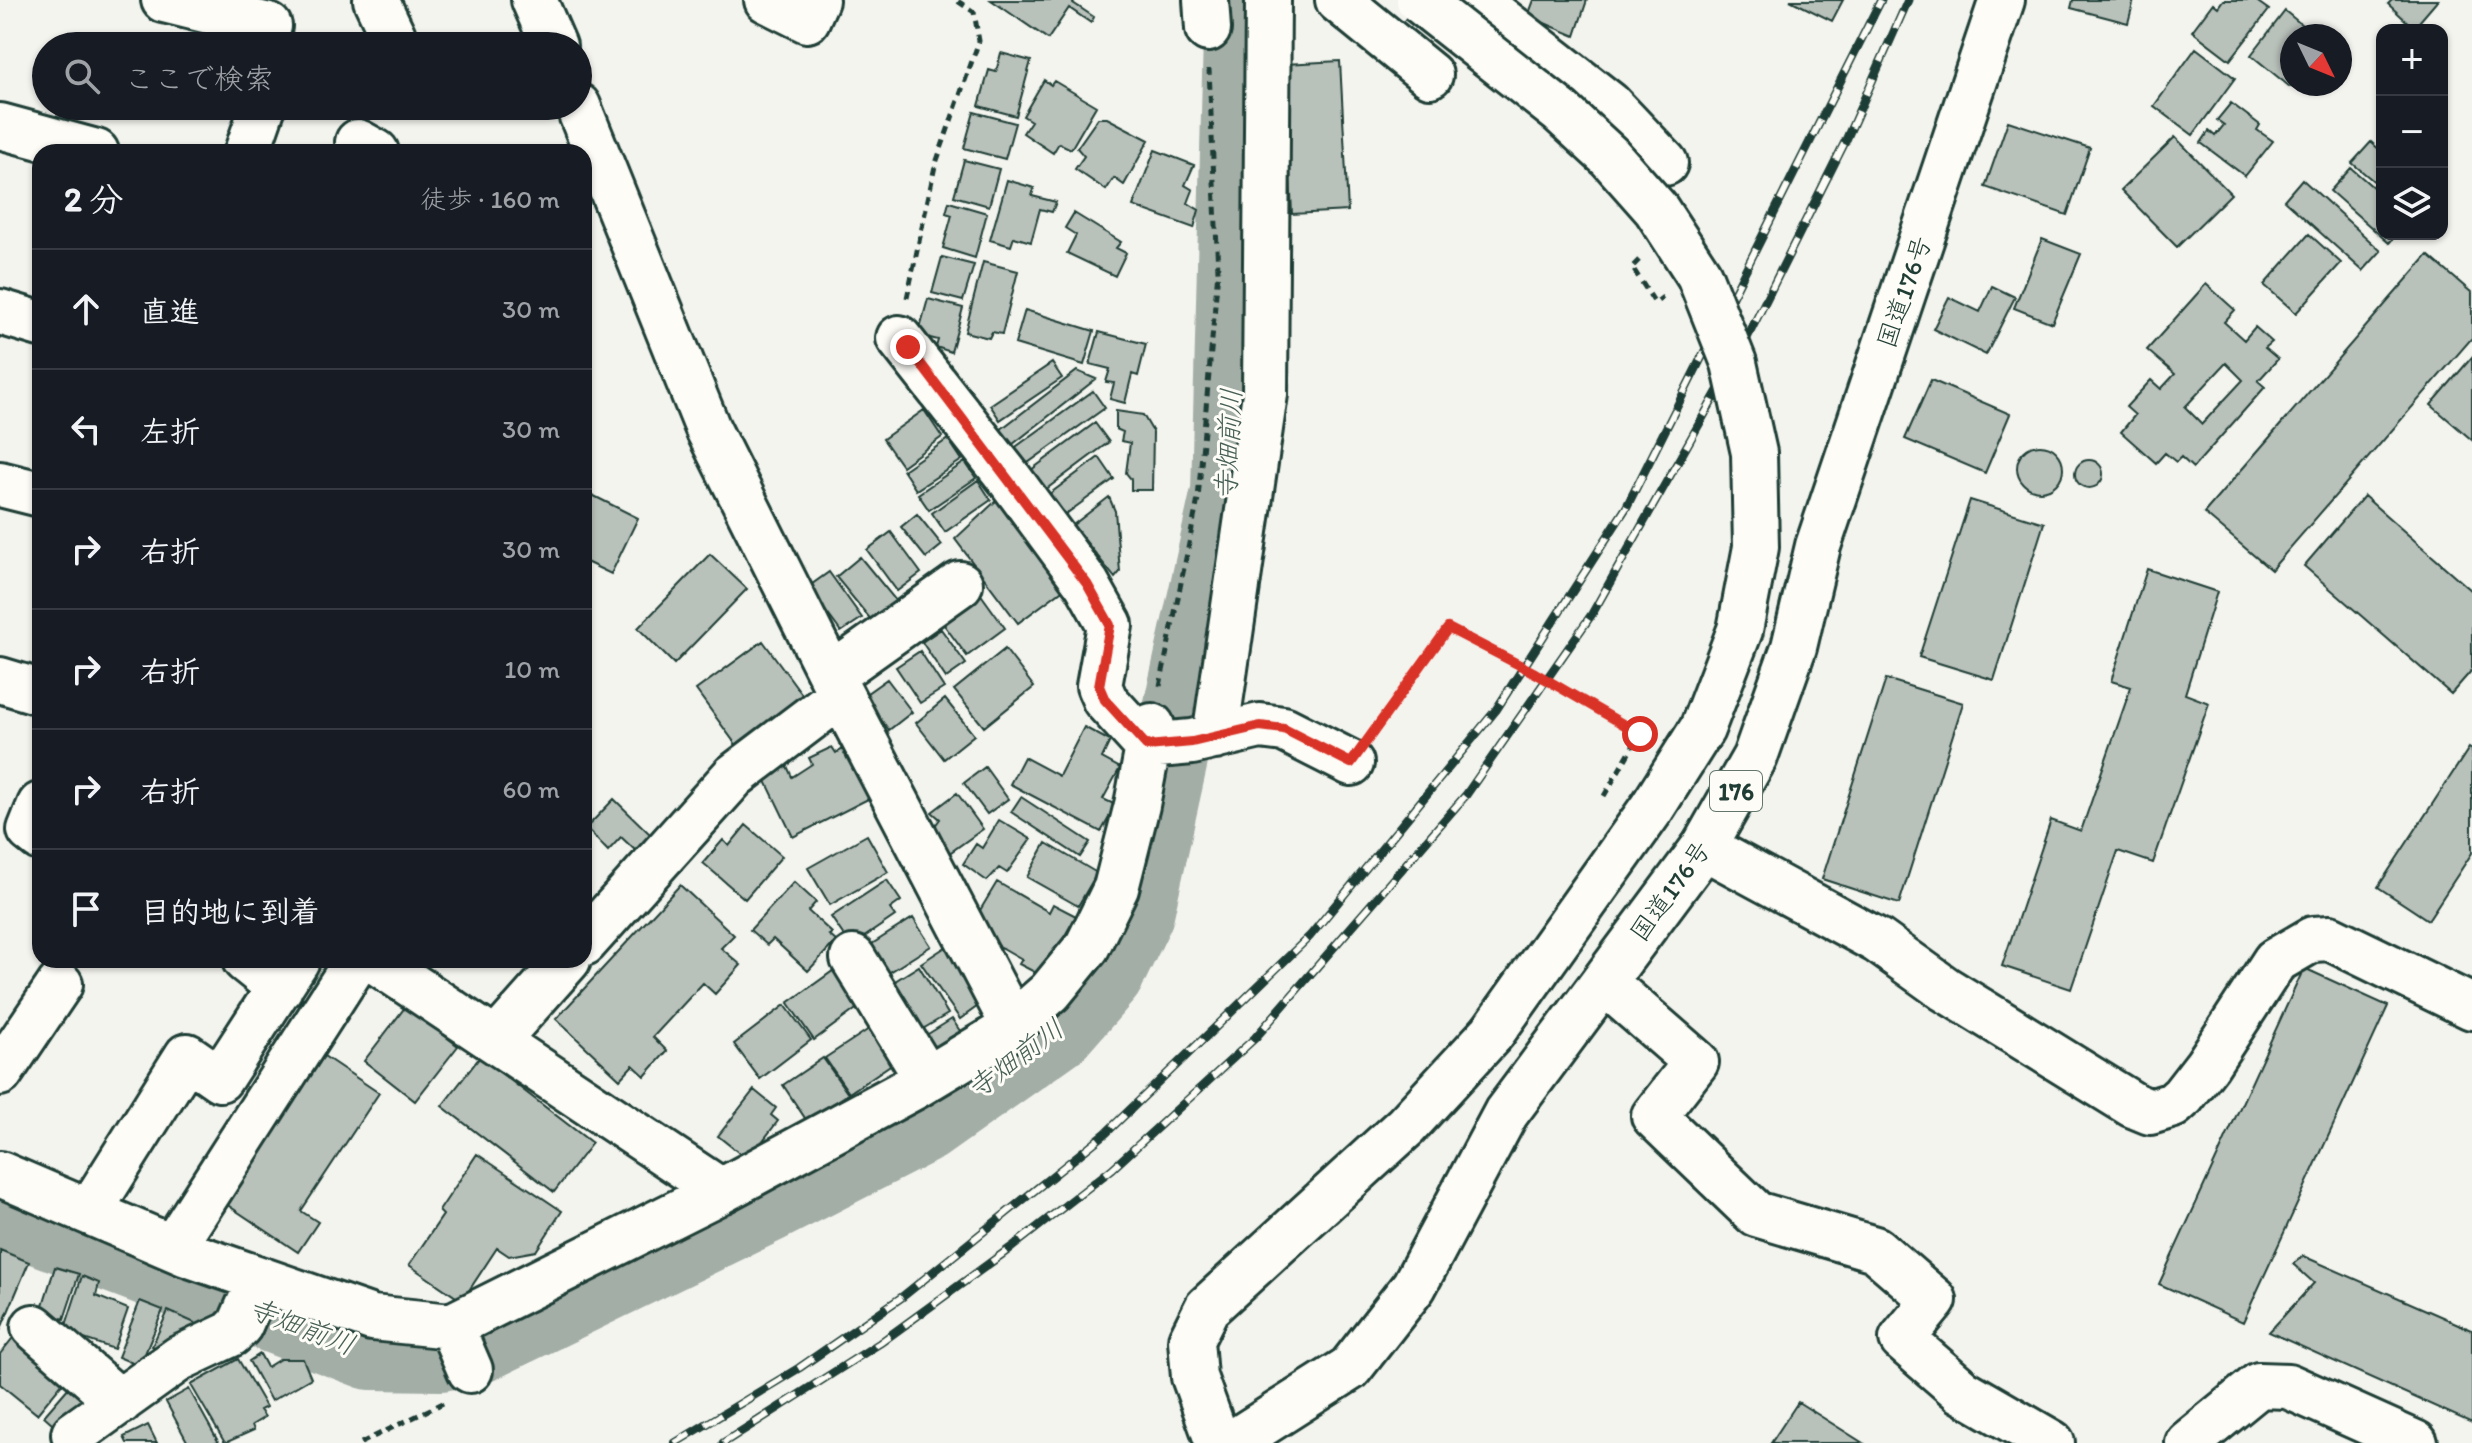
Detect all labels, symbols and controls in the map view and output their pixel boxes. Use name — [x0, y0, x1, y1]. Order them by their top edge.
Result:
north arrow — [2280, 24, 2352, 96]
map controls — [2376, 24, 2448, 240]
button: + — [2376, 24, 2448, 96]
search box — [32, 32, 592, 120]
icon: search — [60, 54, 104, 98]
text: ここで検索 — [124, 60, 274, 97]
button: − — [2376, 96, 2448, 168]
button: layers — [2376, 168, 2448, 240]
text: 2 分 — [64, 179, 124, 220]
text: 徒歩 · 160 m — [421, 183, 560, 215]
street label: 国道176号 — [1870, 232, 1938, 352]
icon: ahead — [64, 287, 108, 331]
text: 直進 — [140, 293, 200, 330]
text: 30 m — [502, 293, 560, 325]
route end — [890, 329, 926, 365]
water label: 寺畑前川 — [1208, 387, 1248, 501]
icon: left — [64, 407, 108, 451]
text: 左折 — [140, 413, 200, 450]
text: 30 m — [502, 413, 560, 445]
icon: right — [64, 527, 108, 571]
text: 右折 — [140, 533, 200, 570]
text: 30 m — [502, 533, 560, 565]
icon: right — [64, 647, 108, 691]
text: 右折 — [140, 653, 200, 690]
text: 10 m — [504, 653, 560, 685]
route start — [1622, 716, 1658, 752]
icon: right — [64, 767, 108, 811]
road number: 176 — [1710, 771, 1762, 811]
text: 右折 — [140, 773, 200, 810]
text: 60 m — [503, 773, 560, 805]
street label: 国道176号 — [1623, 834, 1717, 948]
icon: arrive — [64, 887, 108, 931]
text: 目的地に到着 — [140, 893, 320, 930]
water label: 寺畑前川 — [960, 1011, 1070, 1105]
water label: 寺畑前川 — [244, 1290, 360, 1362]

